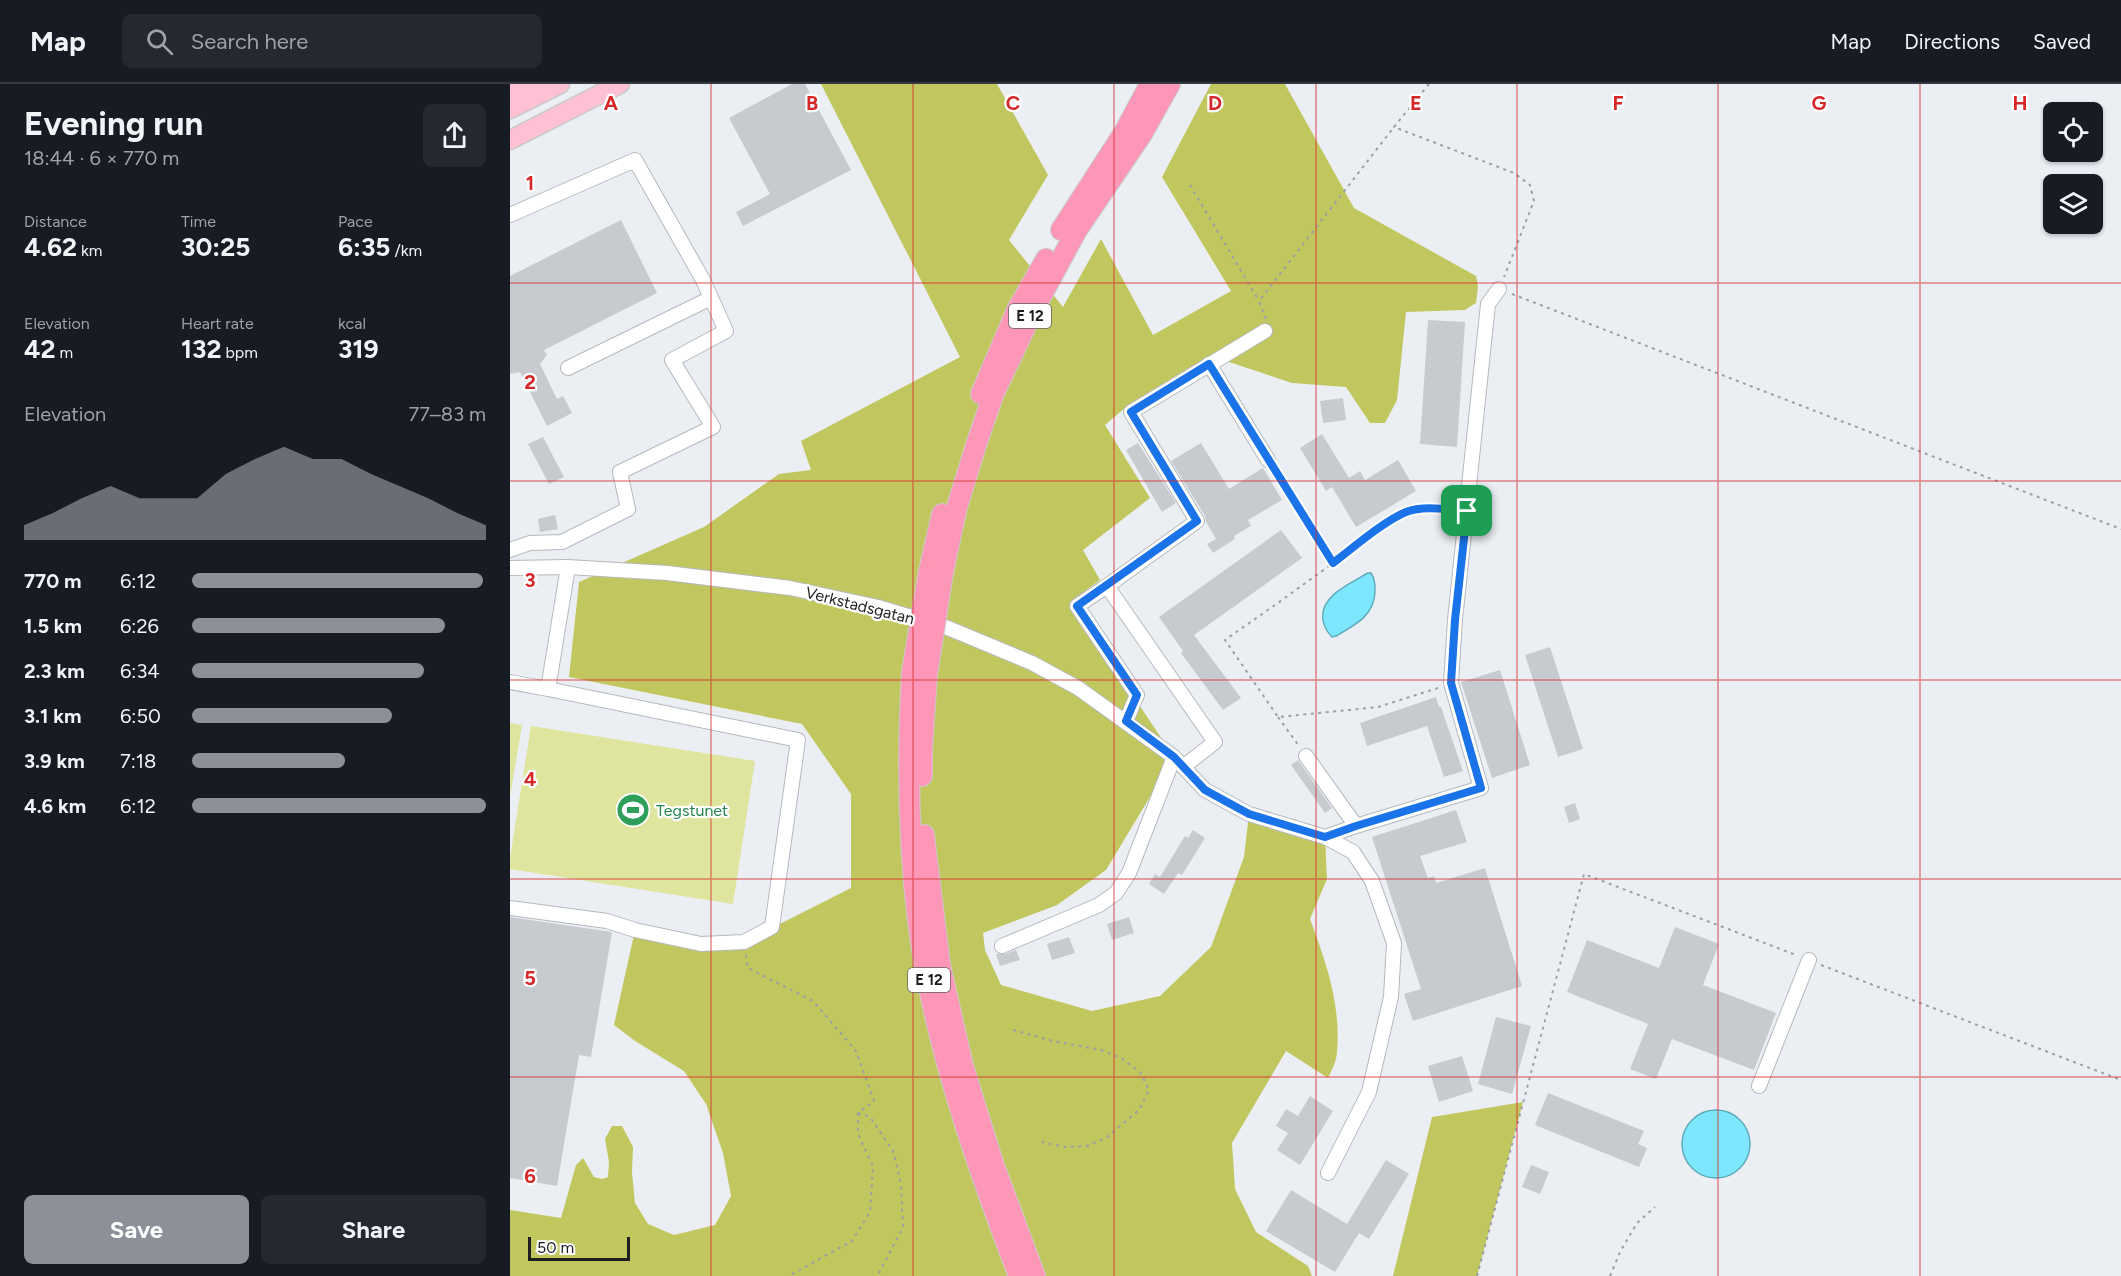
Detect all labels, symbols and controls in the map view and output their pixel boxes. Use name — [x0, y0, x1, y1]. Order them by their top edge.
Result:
search box — [122, 14, 542, 68]
text: Map — [30, 24, 86, 58]
icon: search — [143, 25, 176, 58]
text: Search here — [191, 28, 308, 55]
text: Map — [1830, 29, 1871, 54]
text: Directions — [1904, 29, 2000, 54]
text: Saved — [2033, 29, 2091, 54]
text: A — [604, 91, 619, 115]
text: B — [806, 91, 818, 115]
text: C — [1006, 91, 1020, 115]
text: D — [1208, 91, 1222, 115]
text: E — [1410, 91, 1422, 115]
text: F — [1612, 91, 1624, 115]
text: G — [1812, 91, 1827, 115]
text: H — [2013, 91, 2028, 115]
map controls — [2043, 102, 2103, 234]
button: locate — [2043, 102, 2103, 162]
text: Evening run — [24, 104, 203, 143]
button: share — [423, 104, 486, 167]
text: 18:44 · 6 × 770 m — [24, 146, 179, 170]
text: 1 — [526, 171, 534, 195]
button: layers — [2043, 174, 2103, 234]
text: Distance — [24, 212, 87, 231]
text: Time — [181, 212, 216, 231]
text: Pace — [338, 212, 373, 231]
text: 4.62 — [24, 231, 77, 263]
text: 30:25 — [181, 231, 250, 263]
text: 6:35 — [338, 231, 390, 263]
text: km — [77, 241, 102, 260]
text: /km — [390, 241, 422, 260]
road number: E 12 — [1009, 304, 1051, 328]
text: Elevation — [24, 314, 90, 333]
text: Heart rate — [181, 314, 254, 333]
text: kcal — [338, 314, 366, 333]
text: 42 — [24, 333, 56, 365]
text: 132 — [181, 333, 221, 365]
text: 319 — [338, 333, 379, 365]
text: m — [56, 343, 73, 362]
text: bpm — [221, 343, 258, 362]
text: 2 — [524, 370, 536, 394]
text: Elevation — [24, 402, 106, 426]
text: 77–83 m — [408, 402, 486, 426]
pin — [1441, 485, 1492, 536]
icon: arrive — [1450, 494, 1483, 527]
text: 3 — [524, 568, 536, 592]
text: 770 m — [24, 569, 81, 593]
text: 6:12 — [120, 569, 156, 593]
street label: Verkstadsgatan — [804, 583, 916, 628]
text: 1.5 km — [24, 614, 82, 638]
text: 6:26 — [120, 614, 159, 638]
text: 2.3 km — [24, 659, 85, 683]
text: 6:34 — [120, 659, 160, 683]
text: 3.1 km — [24, 704, 81, 728]
text: 6:50 — [120, 704, 161, 728]
text: 3.9 km — [24, 749, 85, 773]
text: 7:18 — [120, 749, 156, 773]
text: 4 — [524, 767, 537, 791]
sports icon: Tegstunet — [615, 792, 651, 828]
text: 4.6 km — [24, 794, 86, 818]
text: 6:12 — [120, 794, 156, 818]
place label: Tegstunet — [656, 801, 728, 820]
text: 5 — [524, 966, 536, 990]
road number: E 12 — [908, 968, 950, 992]
text: 6 — [524, 1164, 536, 1188]
button: Save — [24, 1195, 249, 1264]
button: Share — [261, 1195, 486, 1264]
scale bar — [528, 1234, 630, 1262]
text: 50 m — [537, 1238, 574, 1257]

